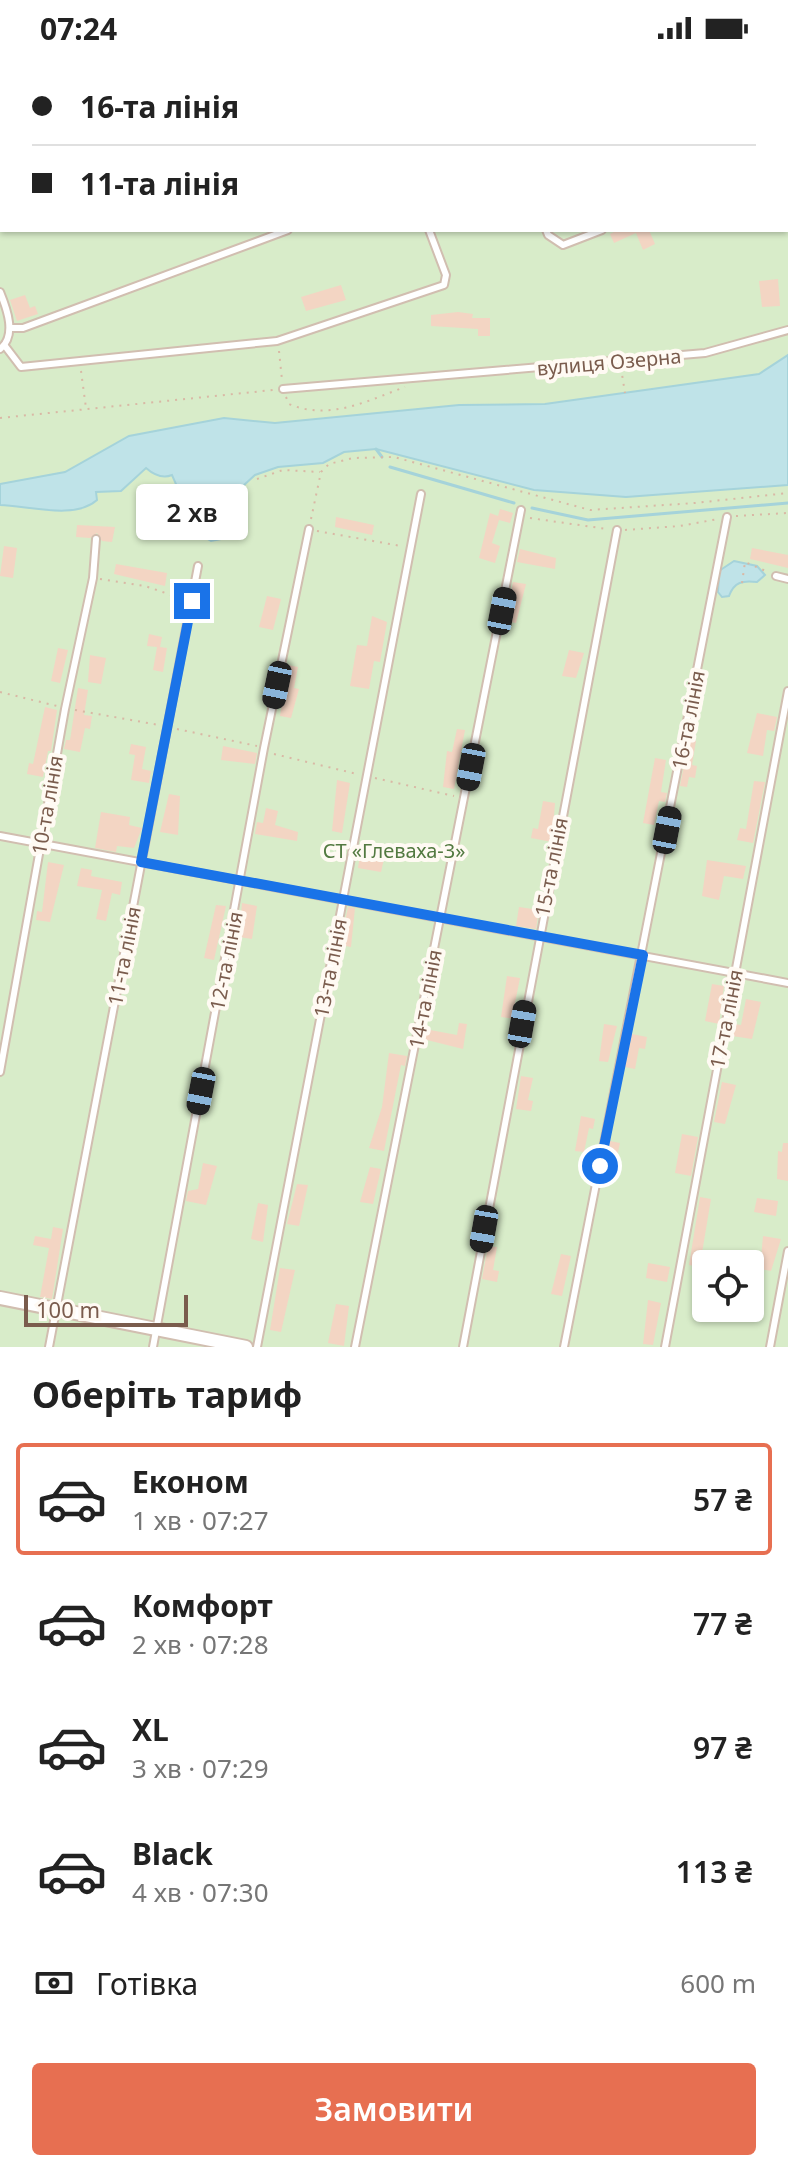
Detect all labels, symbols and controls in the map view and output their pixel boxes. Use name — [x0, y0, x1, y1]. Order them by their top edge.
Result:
text: 07:24 — [40, 8, 117, 49]
text: 16-та лінія — [80, 86, 239, 127]
text: 11-та лінія — [80, 163, 239, 204]
street label: вулиця Озерна — [536, 342, 682, 382]
callout: 2 хв — [136, 485, 248, 541]
text: 2 хв — [166, 494, 218, 530]
route end — [174, 583, 210, 619]
car — [486, 585, 518, 637]
car — [260, 659, 294, 711]
street label: 16-та лінія — [665, 668, 711, 772]
car — [455, 741, 487, 793]
street label: 10-та лінія — [25, 753, 69, 857]
car — [651, 804, 683, 856]
street label: 15-та лінія — [528, 815, 574, 919]
park label: СТ «Глеваха-3» — [323, 837, 465, 864]
street label: 11-та лінія — [101, 904, 147, 1008]
street label: 12-та лінія — [203, 909, 249, 1013]
street label: 13-та лінія — [307, 916, 353, 1020]
street label: 14-та лінія — [402, 947, 448, 1051]
street label: 17-та лінія — [703, 967, 749, 1071]
car — [506, 998, 538, 1050]
car — [185, 1065, 217, 1117]
route start — [582, 1148, 618, 1184]
car — [468, 1203, 500, 1255]
map controls — [692, 1250, 764, 1322]
button: locate — [692, 1250, 764, 1322]
scale bar — [24, 1291, 188, 1327]
text: 100 m — [36, 1294, 100, 1324]
text: Оберіть тариф — [32, 1370, 302, 1419]
text: Економ — [132, 1461, 249, 1502]
icon: car — [36, 1463, 108, 1535]
text: 57 ₴ — [693, 1479, 752, 1520]
text: 1 хв · 07:27 — [132, 1502, 269, 1538]
text: Комфорт — [132, 1585, 273, 1626]
icon: car — [36, 1587, 108, 1659]
text: 77 ₴ — [693, 1603, 752, 1644]
text: 2 хв · 07:28 — [132, 1626, 269, 1662]
text: XL — [132, 1709, 169, 1750]
icon: car — [36, 1711, 108, 1783]
text: 97 ₴ — [693, 1727, 752, 1768]
text: 3 хв · 07:29 — [132, 1750, 269, 1786]
text: Black — [132, 1833, 213, 1874]
icon: car — [36, 1835, 108, 1907]
text: 113 ₴ — [676, 1851, 752, 1892]
text: 4 хв · 07:30 — [132, 1874, 269, 1910]
icon: cash — [32, 1961, 76, 2005]
text: Готівка — [96, 1963, 198, 2004]
text: 600 m — [680, 1965, 756, 2001]
button: Замовити — [32, 2063, 756, 2155]

